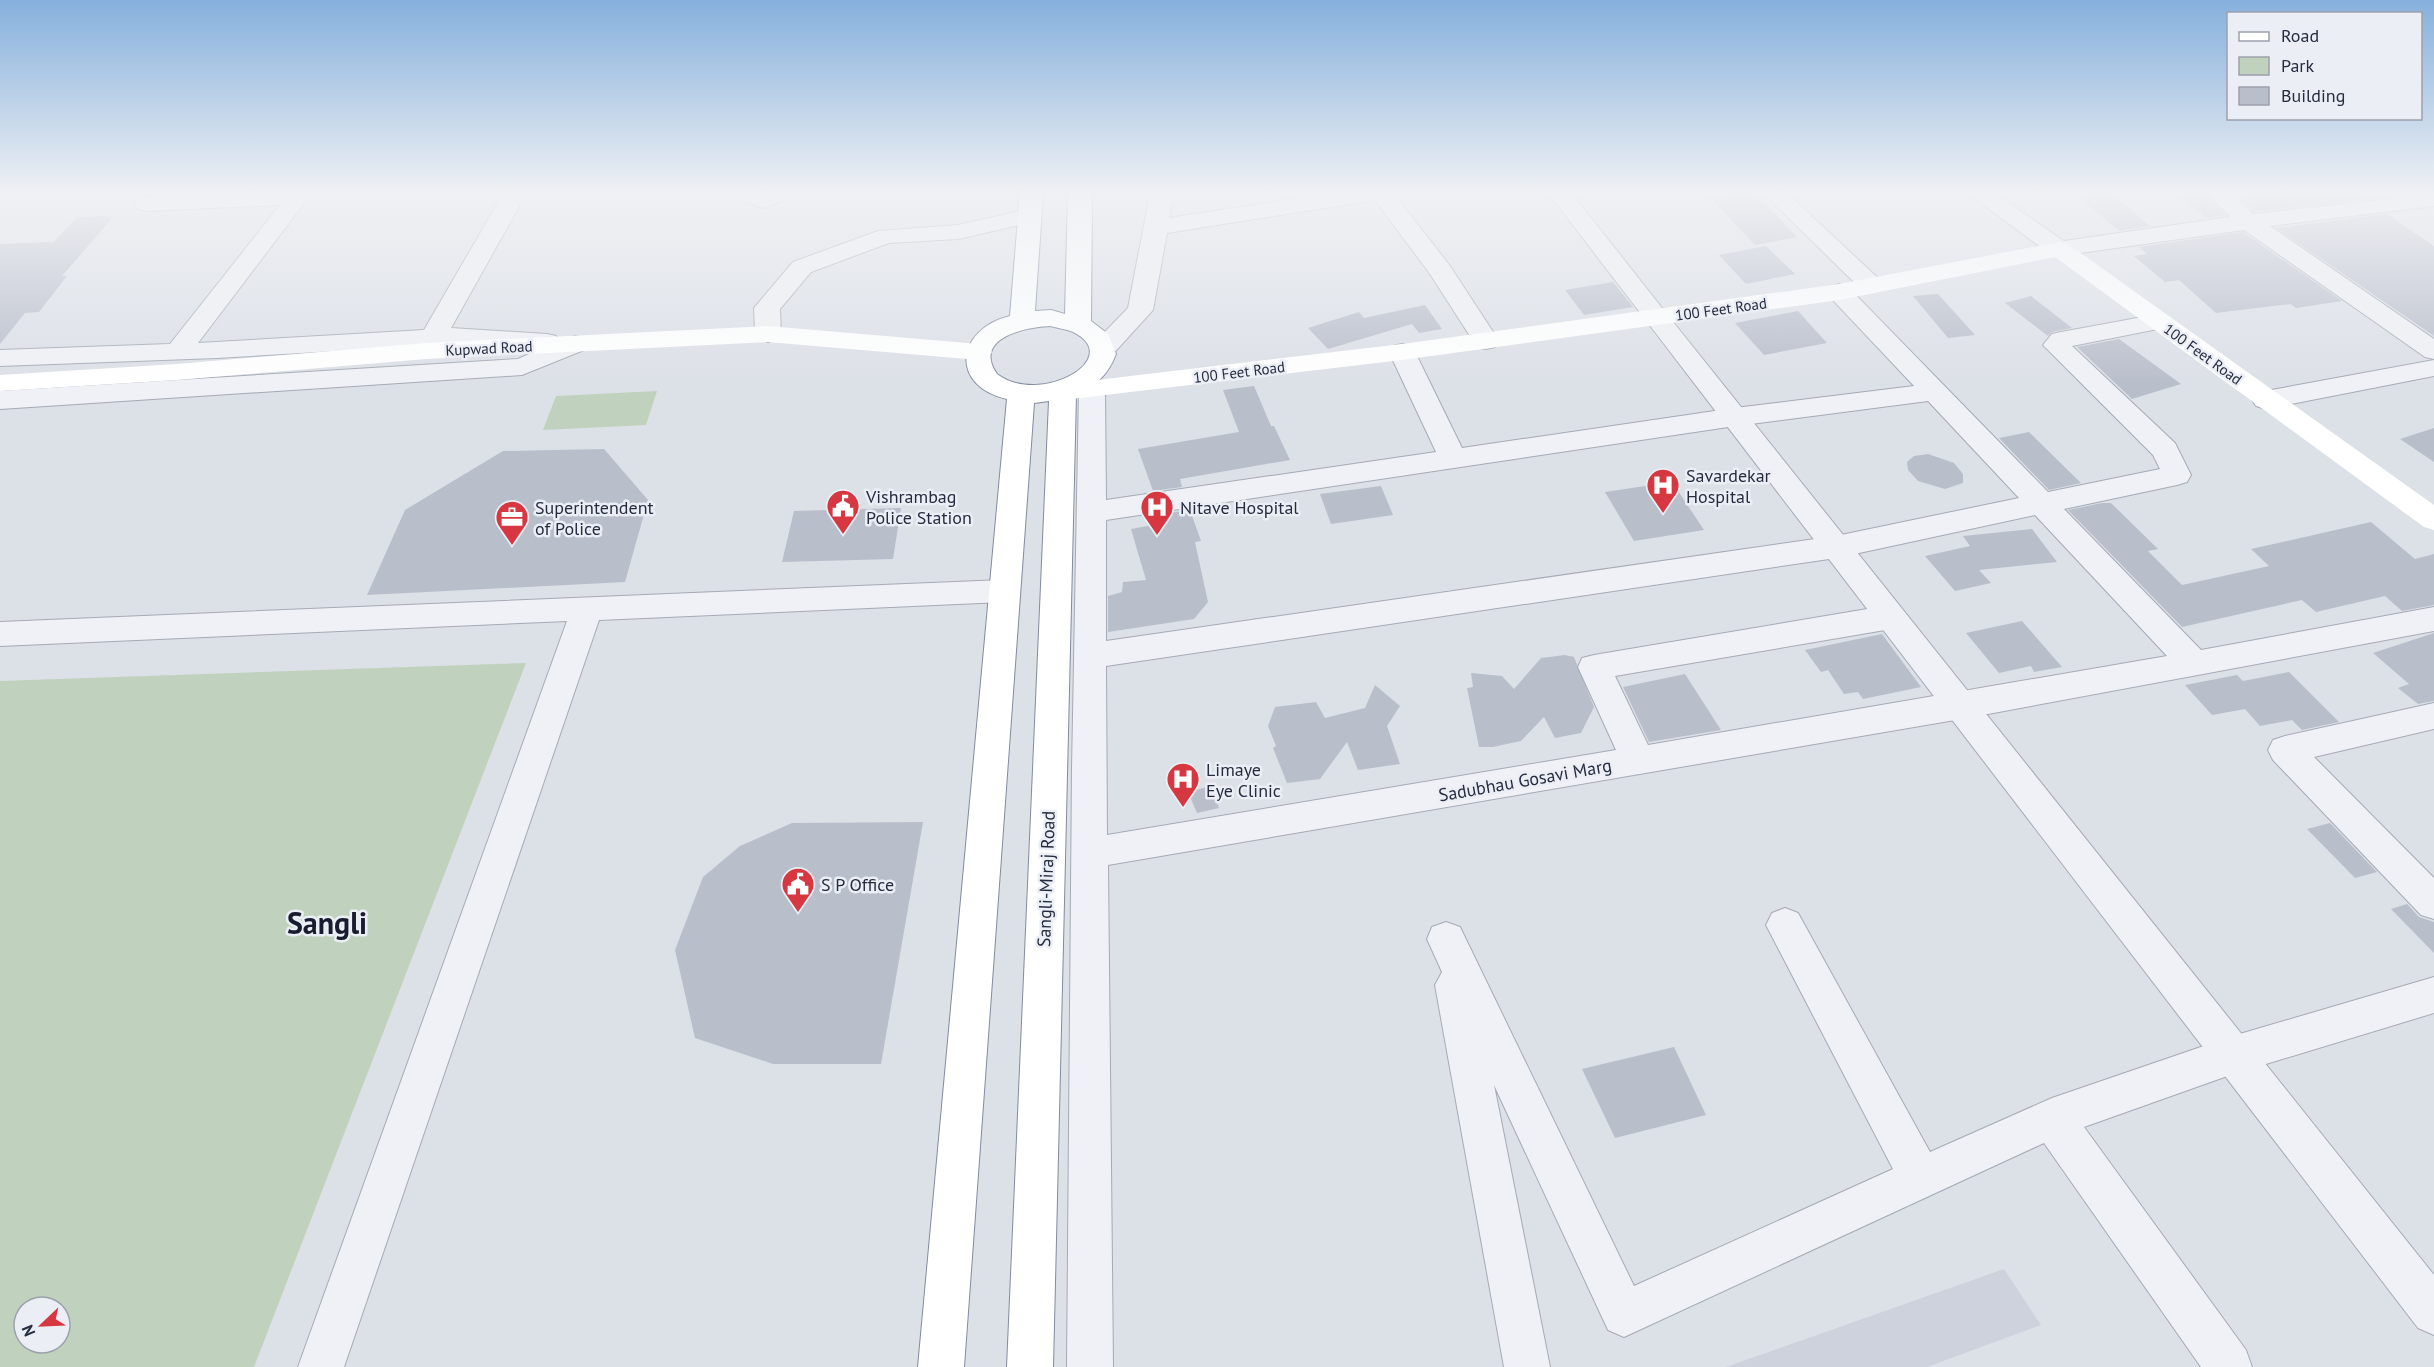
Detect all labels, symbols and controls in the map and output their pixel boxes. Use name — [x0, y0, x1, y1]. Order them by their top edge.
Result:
legend — [2227, 12, 2422, 120]
text: Road — [2281, 24, 2319, 47]
text: Park — [2281, 54, 2314, 77]
text: Building — [2281, 84, 2345, 107]
street label: 100 Feet Road — [1674, 293, 1768, 325]
street label: 100 Feet Road — [2160, 319, 2246, 389]
street label: Kupwad Road — [445, 336, 533, 360]
street label: 100 Feet Road — [1192, 357, 1286, 387]
place label: Savardekar Hospital — [1686, 464, 1771, 508]
hospital icon: Savardekar Hospital — [1645, 467, 1681, 514]
place label: Vishrambag Police Station — [865, 485, 972, 529]
public building icon: Vishrambag Police Station — [825, 488, 861, 535]
hospital icon: Nitave Hospital — [1139, 489, 1175, 536]
place label: Superintendent of Police — [535, 496, 654, 540]
place label: Nitave Hospital — [1180, 496, 1299, 519]
office icon: Superintendent of Police — [494, 499, 530, 546]
street label: Sadubhau Gosavi Marg — [1437, 753, 1613, 807]
place label: Limaye Eye Clinic — [1206, 758, 1281, 802]
hospital icon: Limaye Eye Clinic — [1165, 761, 1201, 808]
street label: Sangli-Miraj Road — [1032, 810, 1060, 948]
public building icon: S P Office — [780, 866, 816, 913]
place label: S P Office — [821, 873, 894, 896]
district label: Sangli — [287, 903, 367, 942]
north arrow — [12, 1295, 72, 1355]
text: N — [17, 1322, 39, 1340]

